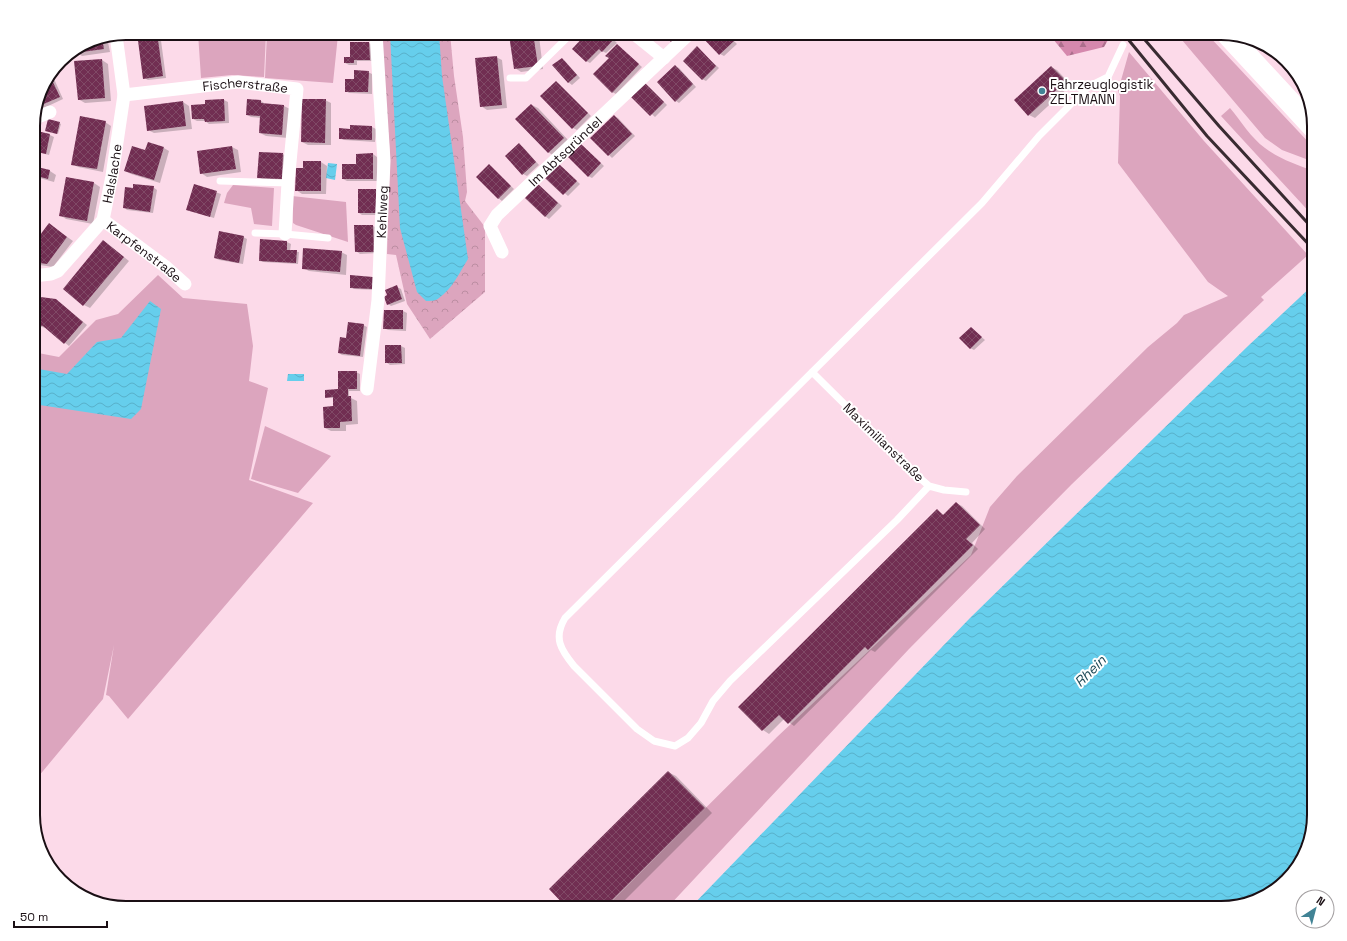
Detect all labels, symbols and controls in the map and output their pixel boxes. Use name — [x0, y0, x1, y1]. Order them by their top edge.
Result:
street label: Fischerstraße — [202, 74, 289, 97]
place label: Fahrzeuglogistik ZELTMANN — [1050, 76, 1153, 108]
marker: Fahrzeuglogistik ZELTMANN — [1037, 86, 1047, 96]
street label: Im Abtsgründel — [525, 112, 606, 190]
street label: Halslache — [99, 143, 126, 205]
street label: Kehlweg — [373, 185, 392, 239]
street label: Karpfenstraße — [103, 218, 185, 286]
street label: Maximilianstraße — [839, 399, 928, 485]
water label: Rhein — [1070, 651, 1110, 691]
north arrow — [1295, 889, 1335, 929]
text: N — [1314, 893, 1328, 909]
scale bar — [14, 903, 107, 929]
text: 50 m — [20, 909, 48, 925]

